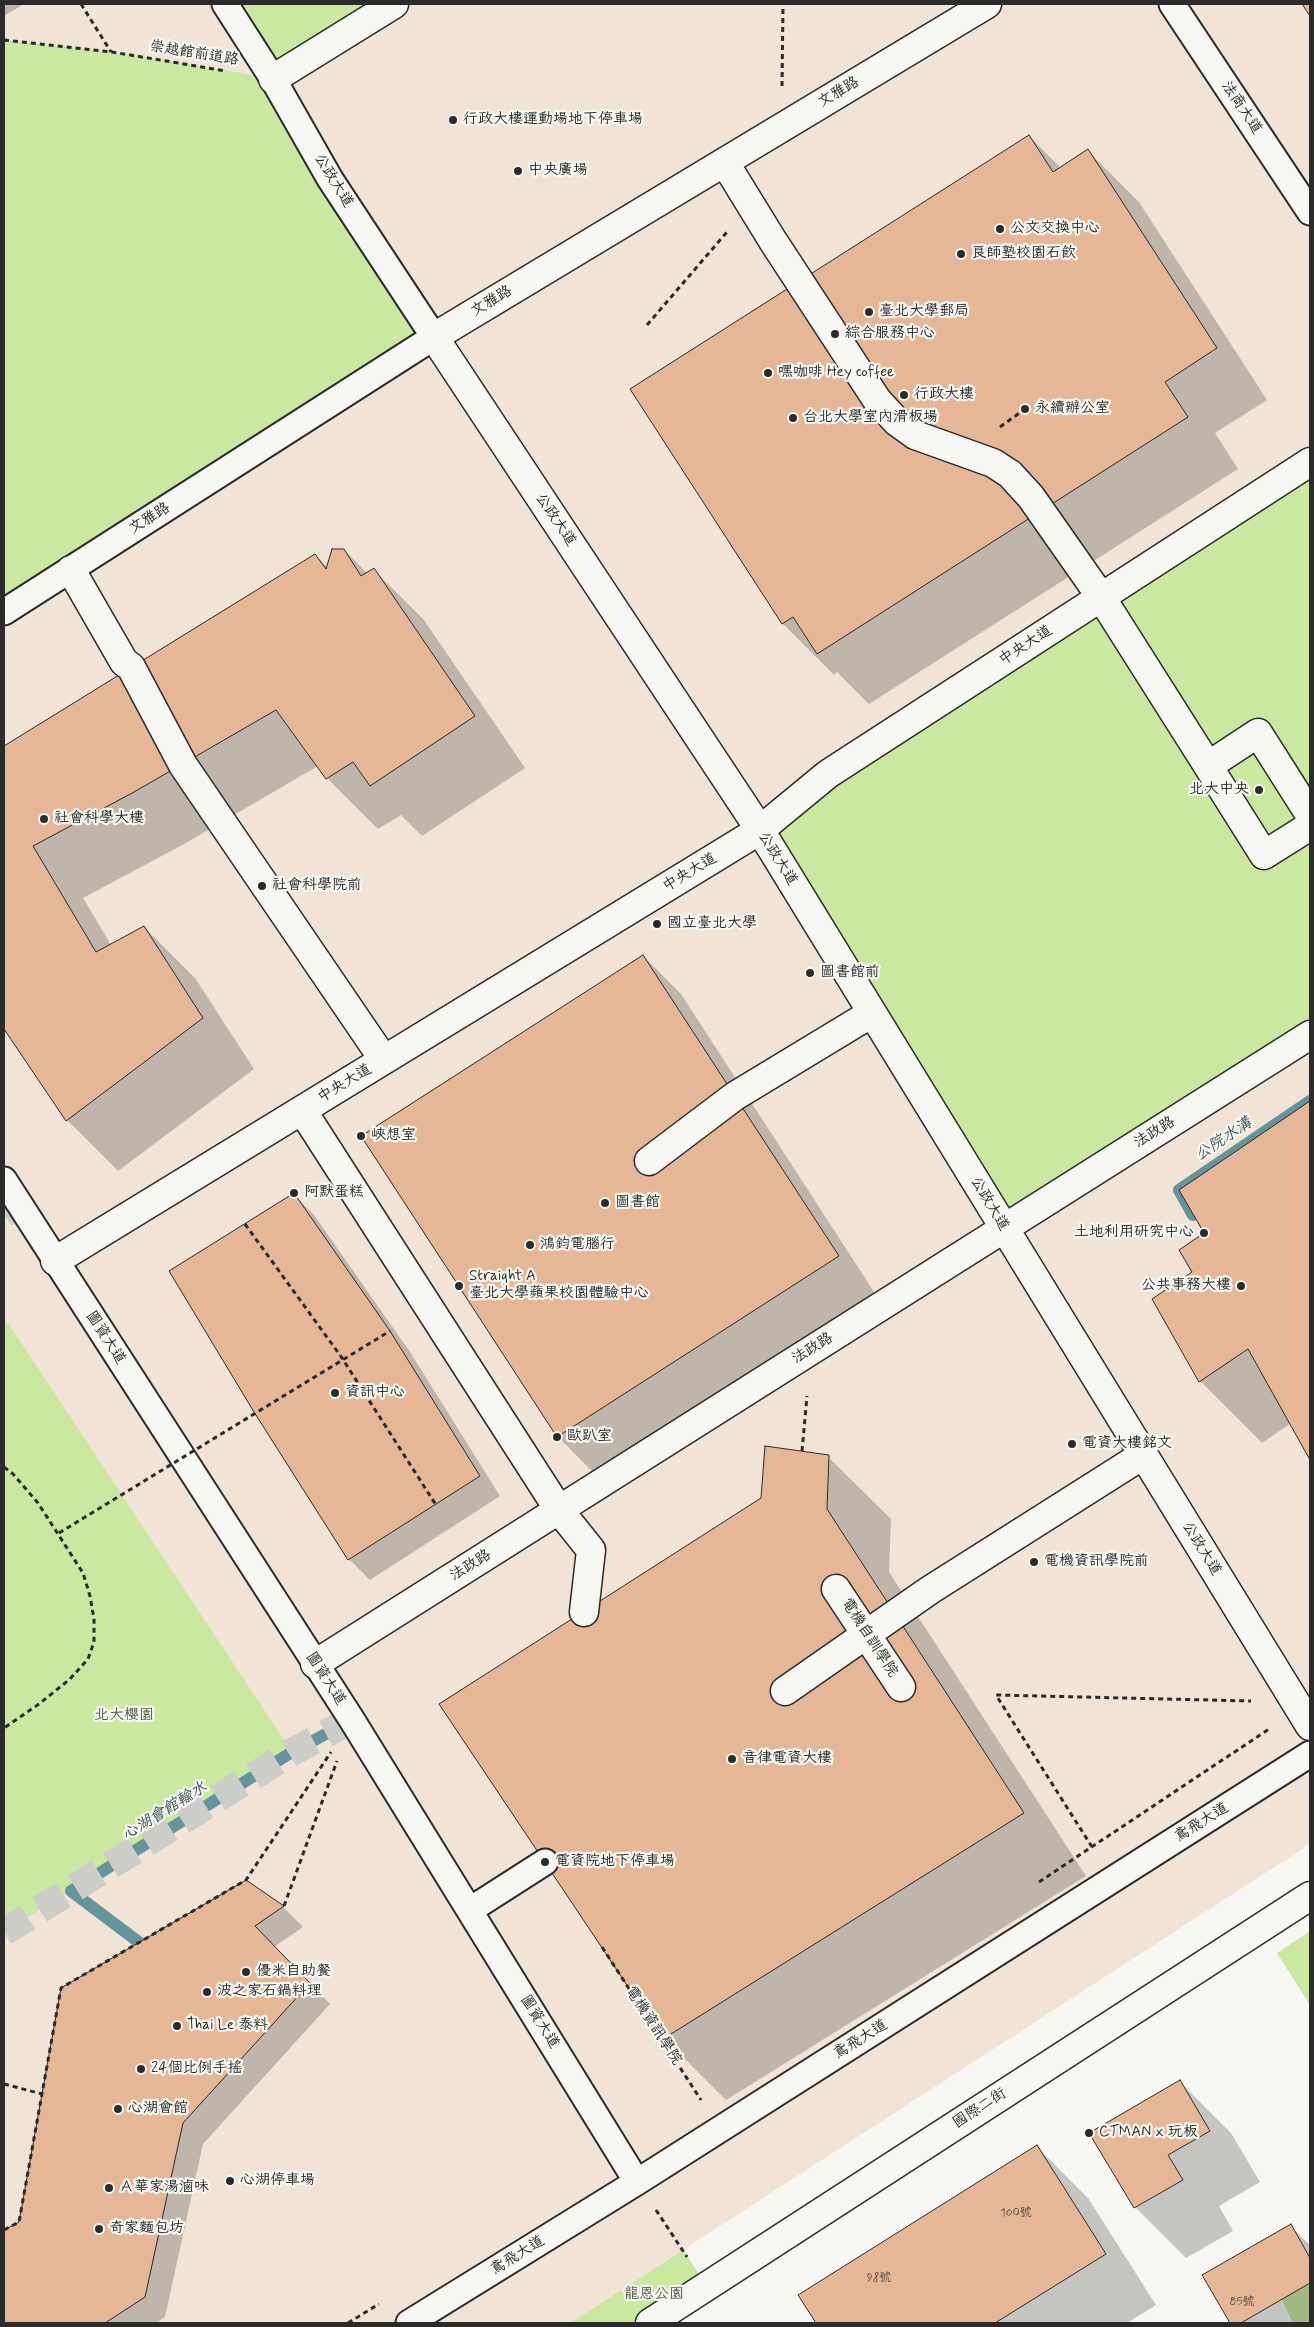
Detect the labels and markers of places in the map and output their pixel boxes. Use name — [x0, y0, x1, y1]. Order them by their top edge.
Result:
place label: 行政大樓運動場地下停車場 — [463, 111, 643, 129]
marker: 行政大樓運動場地下停車場 — [447, 114, 459, 126]
place label: 中央廣場 — [528, 162, 588, 180]
marker: 中央廣場 — [512, 165, 524, 177]
place label: 公文交換中心 — [1010, 220, 1100, 238]
marker: 公文交換中心 — [994, 223, 1006, 235]
place label: 良師塾校園石飲 — [971, 245, 1076, 263]
marker: 良師塾校園石飲 — [955, 248, 967, 260]
place label: 臺北大學郵局 — [879, 303, 969, 321]
marker: 臺北大學郵局 — [863, 306, 875, 318]
place label: 綜合服務中心 — [845, 325, 935, 343]
marker: 綜合服務中心 — [829, 328, 841, 340]
place label: 嘿咖啡 Hey coffee — [778, 364, 894, 382]
marker: 嘿咖啡 Hey coffee — [762, 367, 774, 379]
place label: 行政大樓 — [914, 386, 974, 404]
marker: 行政大樓 — [898, 389, 910, 401]
place label: 永續辦公室 — [1035, 400, 1110, 418]
marker: 永續辦公室 — [1019, 403, 1031, 415]
place label: 台北大學室內滑板場 — [803, 409, 938, 427]
marker: 台北大學室內滑板場 — [787, 412, 799, 424]
place label: 北大中央 — [1189, 781, 1249, 799]
marker: 北大中央 — [1253, 784, 1265, 796]
place label: 社會科學大樓 — [54, 810, 144, 828]
marker: 社會科學大樓 — [38, 813, 50, 825]
place label: 社會科學院前 — [272, 877, 362, 895]
marker: 社會科學院前 — [256, 880, 268, 892]
place label: 國立臺北大學 — [667, 915, 757, 933]
marker: 國立臺北大學 — [651, 918, 663, 930]
place label: 圖書館前 — [820, 964, 880, 982]
marker: 圖書館前 — [804, 967, 816, 979]
place label: 峽想室 — [371, 1127, 416, 1145]
marker: 峽想室 — [355, 1130, 367, 1142]
place label: 阿默蛋糕 — [304, 1184, 364, 1202]
marker: 阿默蛋糕 — [288, 1187, 300, 1199]
place label: 圖書館 — [615, 1194, 660, 1212]
marker: 圖書館 — [599, 1197, 611, 1209]
place label: 土地利用研究中心 — [1074, 1224, 1194, 1242]
marker: 土地利用研究中心 — [1198, 1227, 1210, 1239]
place label: 鴻鈞電腦行 — [540, 1236, 615, 1254]
marker: 鴻鈞電腦行 — [524, 1239, 536, 1251]
place label: Straight A 臺北大學蘋果校園體驗中心 — [469, 1268, 649, 1303]
place label: 公共事務大樓 — [1141, 1277, 1231, 1295]
marker: Straight A 臺北大學蘋果校園體驗中心 — [453, 1280, 465, 1292]
marker: 公共事務大樓 — [1235, 1280, 1247, 1292]
place label: 資訊中心 — [345, 1384, 405, 1402]
marker: 資訊中心 — [329, 1387, 341, 1399]
place label: 歐趴室 — [567, 1428, 612, 1446]
marker: 歐趴室 — [551, 1431, 563, 1443]
place label: 電資大樓銘文 — [1082, 1435, 1172, 1453]
marker: 電資大樓銘文 — [1066, 1438, 1078, 1450]
place label: 電機資訊學院前 — [1044, 1553, 1149, 1571]
marker: 電機資訊學院前 — [1028, 1556, 1040, 1568]
place label: 音律電資大樓 — [742, 1750, 832, 1768]
marker: 音律電資大樓 — [726, 1753, 738, 1765]
place label: 電資院地下停車場 — [555, 1853, 675, 1871]
marker: 電資院地下停車場 — [539, 1856, 551, 1868]
place label: 優米自助餐 — [256, 1963, 331, 1981]
marker: 優米自助餐 — [240, 1966, 252, 1978]
place label: 波之家石鍋料理 — [217, 1983, 322, 2001]
marker: 波之家石鍋料理 — [201, 1986, 213, 1998]
place label: Thai Le 泰料 — [187, 2017, 268, 2035]
marker: Thai Le 泰料 — [171, 2020, 183, 2032]
place label: 24個比例手搖 — [151, 2060, 242, 2078]
marker: 24個比例手搖 — [135, 2063, 147, 2075]
place label: 心湖會館 — [128, 2100, 188, 2118]
marker: 心湖會館 — [112, 2103, 124, 2115]
place label: CTMAN x 玩板 — [1099, 2124, 1198, 2142]
marker: CTMAN x 玩板 — [1083, 2127, 1095, 2139]
place label: 心湖停車場 — [240, 2172, 315, 2190]
marker: 心湖停車場 — [224, 2175, 236, 2187]
place label: Ａ華家湯滷味 — [119, 2179, 209, 2197]
marker: Ａ華家湯滷味 — [103, 2182, 115, 2194]
place label: 奇家麵包坊 — [109, 2220, 184, 2238]
marker: 奇家麵包坊 — [93, 2223, 105, 2235]

